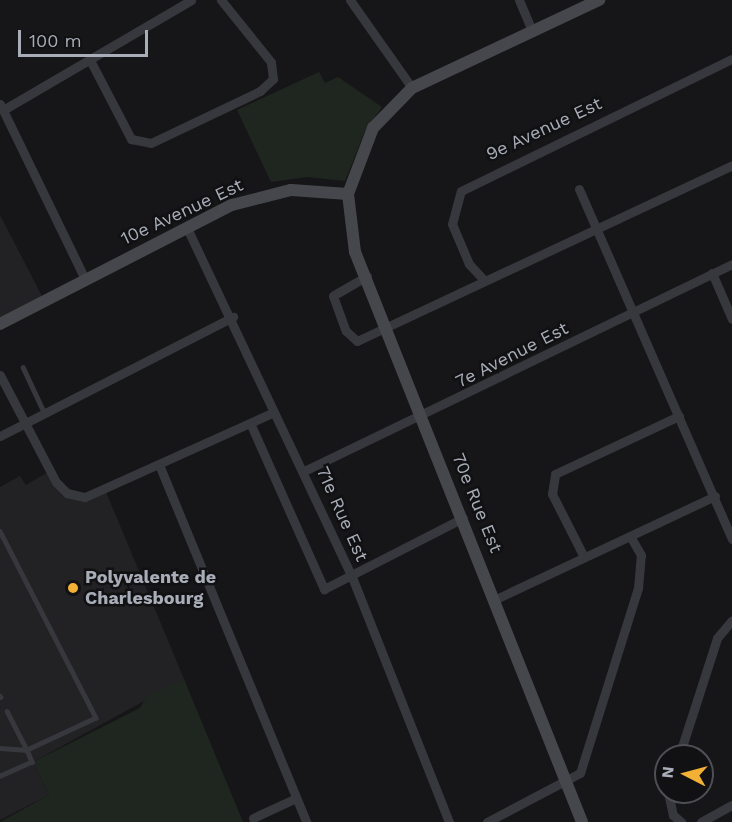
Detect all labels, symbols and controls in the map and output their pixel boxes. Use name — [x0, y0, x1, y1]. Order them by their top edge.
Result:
scale bar — [21, 18, 152, 56]
text: 100 m — [29, 30, 82, 51]
street label: 9e Avenue Est — [482, 93, 606, 165]
street label: 10e Avenue Est — [117, 174, 247, 250]
street label: 7e Avenue Est — [452, 317, 572, 393]
street label: 70e Rue Est — [447, 450, 507, 556]
street label: 71e Rue Est — [311, 463, 373, 565]
place label: Polyvalente de Charlesbourg — [85, 567, 216, 610]
marker: Polyvalente de Charlesbourg — [66, 581, 80, 595]
north arrow — [654, 744, 714, 804]
text: N — [658, 765, 678, 779]

